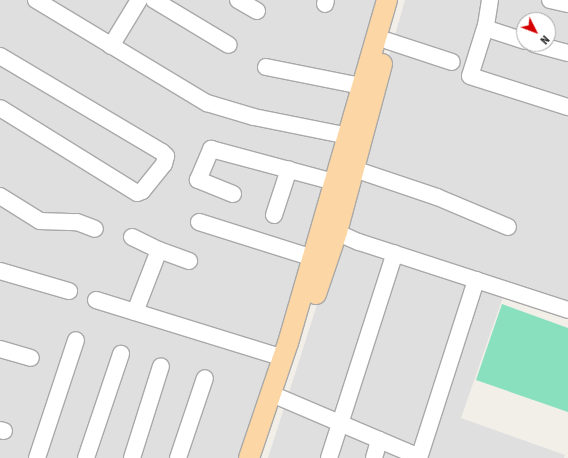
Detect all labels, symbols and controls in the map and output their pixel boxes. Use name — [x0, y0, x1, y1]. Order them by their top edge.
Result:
north arrow — [516, 12, 556, 52]
text: N — [537, 32, 553, 47]

